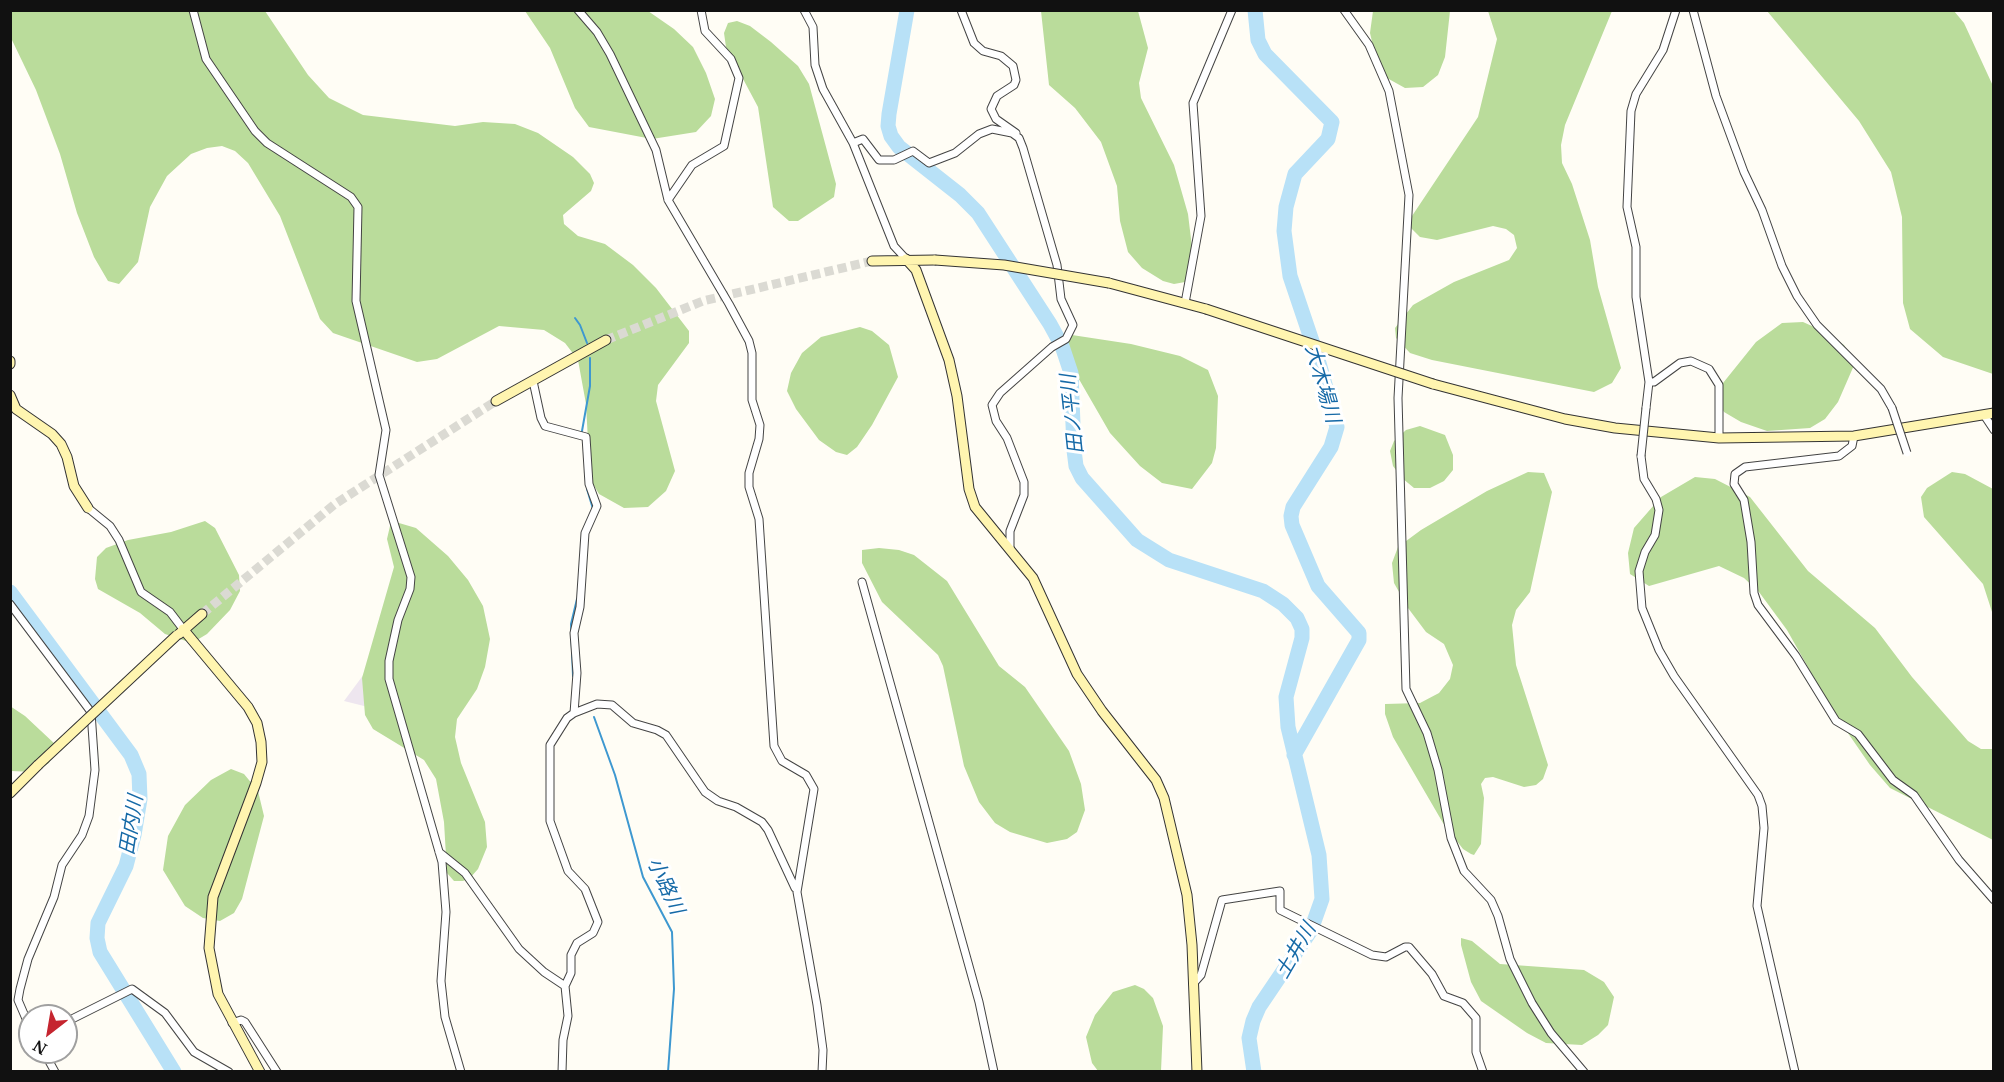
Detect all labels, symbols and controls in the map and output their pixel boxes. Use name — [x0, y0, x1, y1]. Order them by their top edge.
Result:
water label: 大木場川 — [1299, 342, 1345, 426]
water label: 田ノ平川 — [1057, 373, 1089, 455]
water label: 田内川 — [115, 793, 149, 857]
water label: 小路川 — [641, 854, 689, 918]
water label: 土井川 — [1271, 919, 1321, 983]
north arrow — [18, 1004, 78, 1064]
text: N — [29, 1035, 51, 1060]

